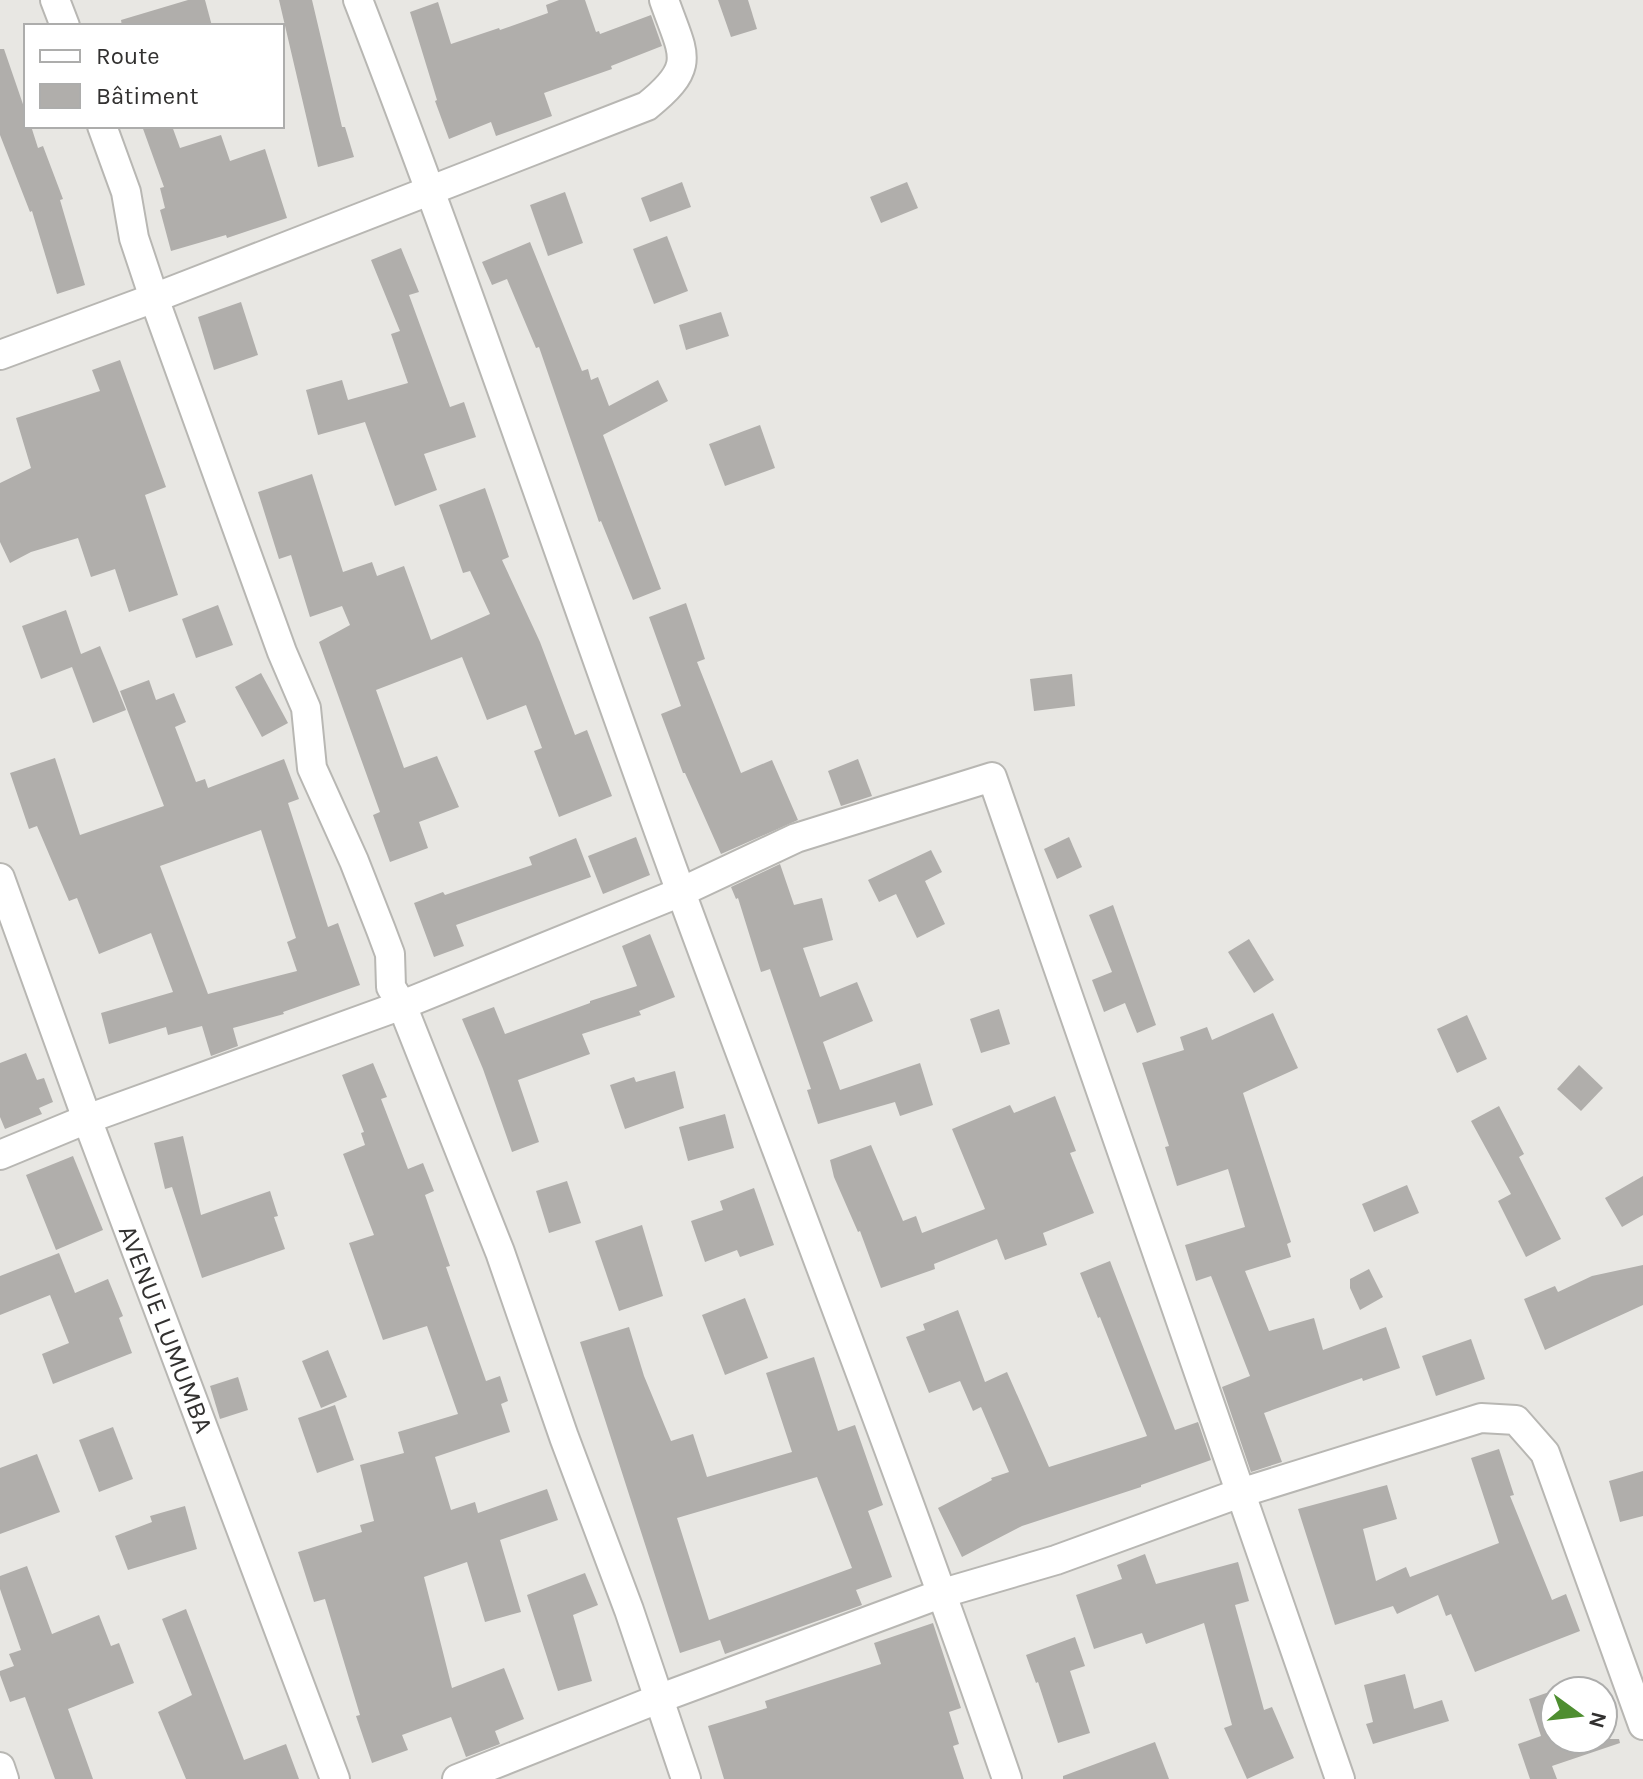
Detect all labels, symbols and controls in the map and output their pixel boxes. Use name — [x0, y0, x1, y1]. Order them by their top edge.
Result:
legend — [24, 24, 284, 128]
text: Route — [96, 42, 160, 70]
text: Bâtiment — [96, 82, 199, 110]
street label: AVENUE LUMUMBA — [112, 1221, 219, 1438]
north arrow — [1539, 1675, 1619, 1755]
text: N — [1583, 1709, 1612, 1731]

